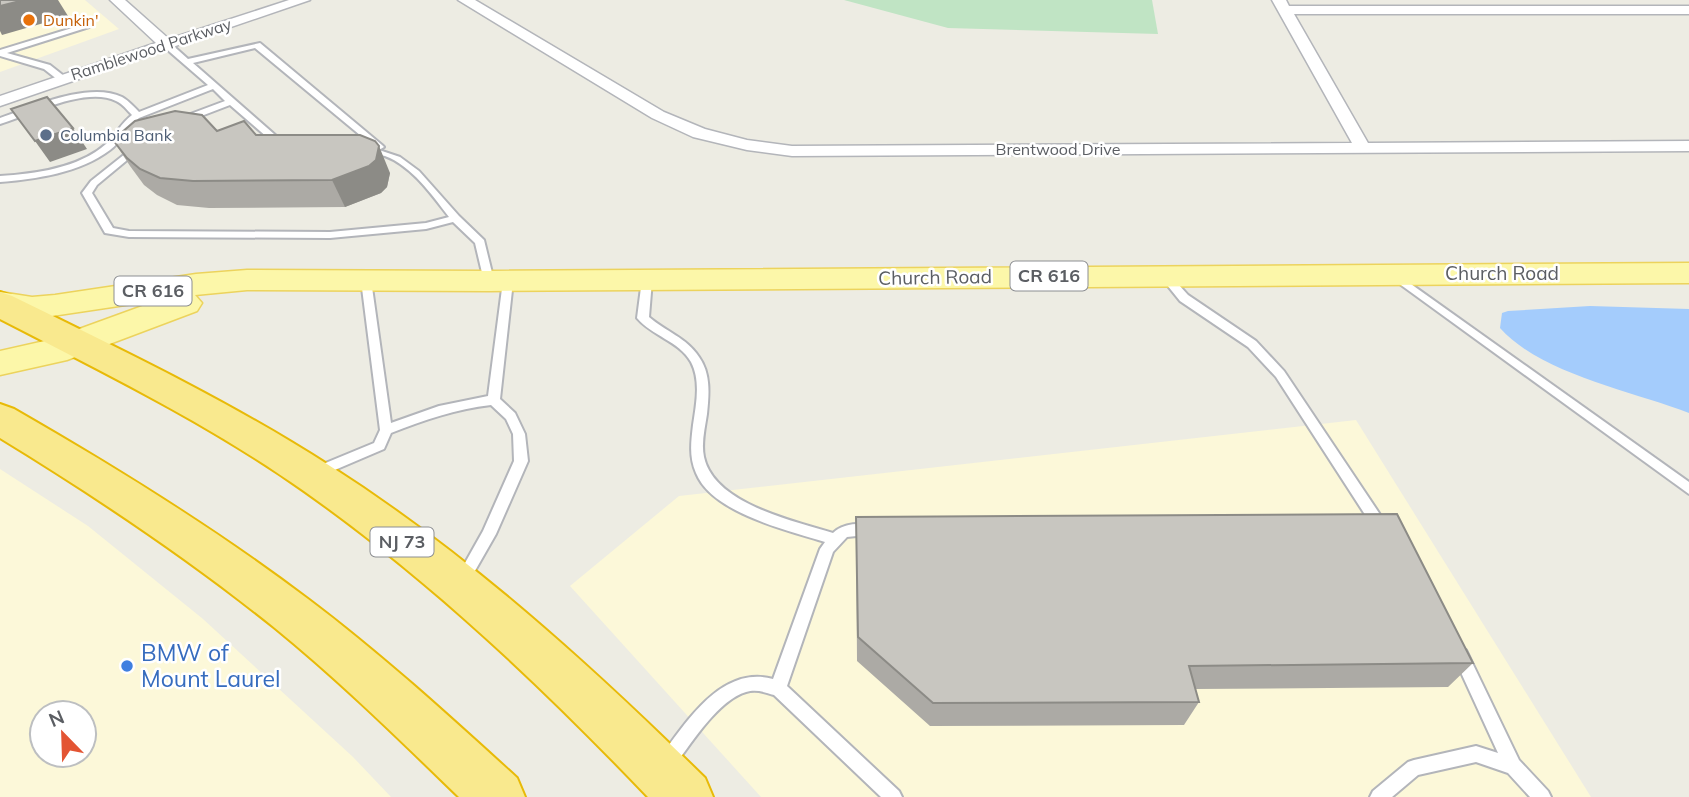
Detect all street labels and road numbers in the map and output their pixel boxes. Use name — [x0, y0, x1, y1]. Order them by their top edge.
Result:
street label: Ramblewood Parkway — [68, 13, 234, 84]
street label: Brentwood Drive — [996, 139, 1120, 159]
street label: Church Road — [1445, 261, 1559, 285]
road number: CR 616 — [1010, 262, 1088, 290]
street label: Church Road — [878, 264, 992, 290]
road number: CR 616 — [114, 276, 192, 306]
road number: NJ 73 — [370, 528, 434, 556]

